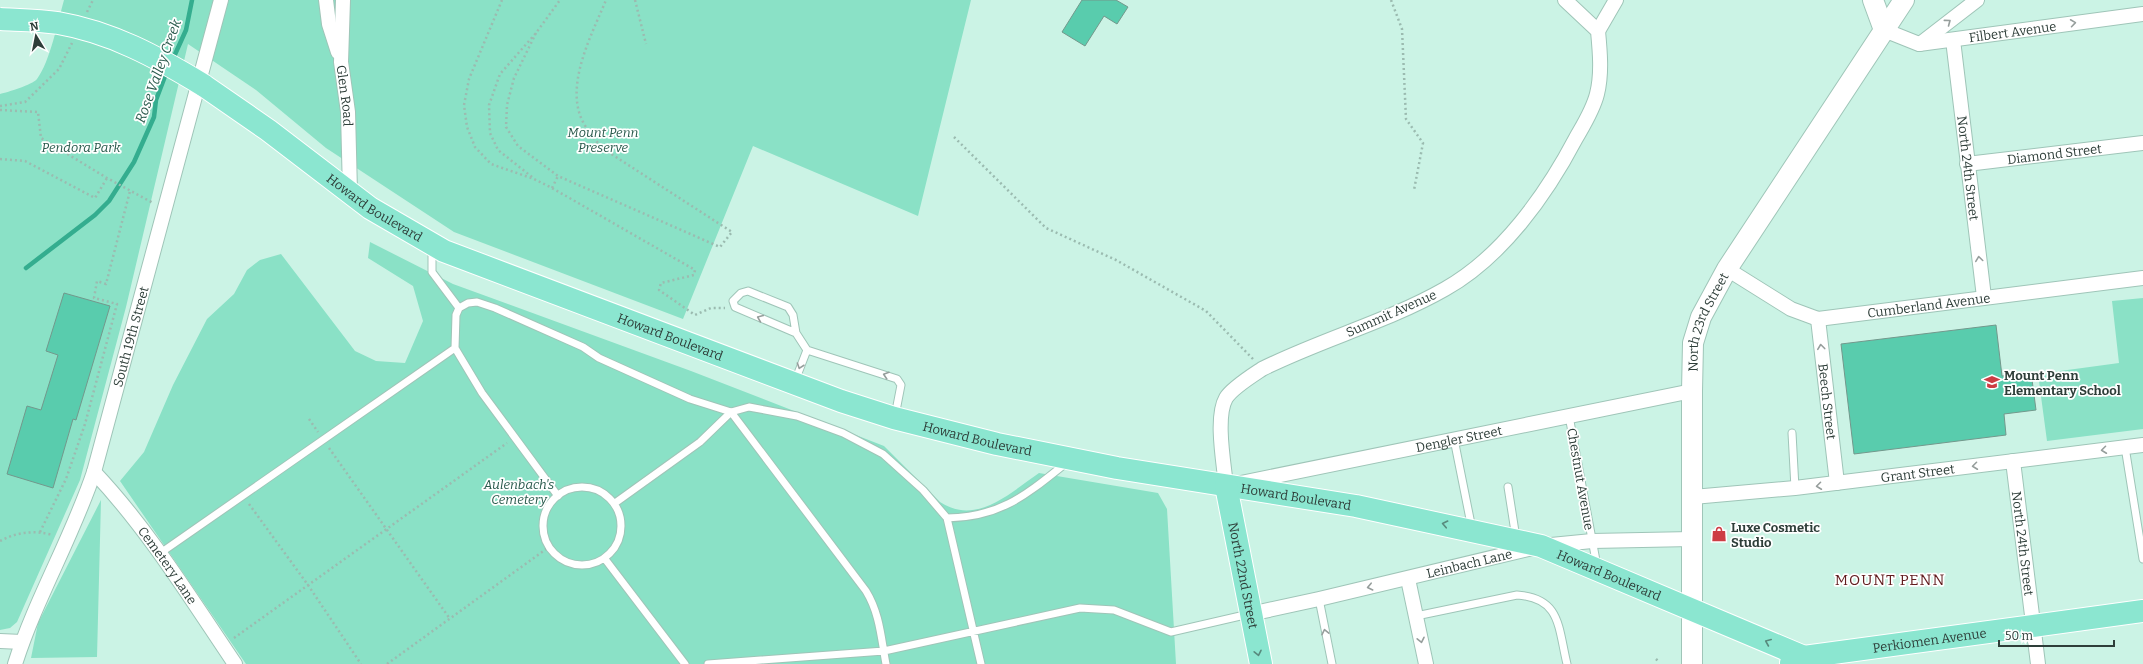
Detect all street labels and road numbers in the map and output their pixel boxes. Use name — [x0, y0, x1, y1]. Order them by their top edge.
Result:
street label: Filbert Avenue — [1968, 19, 2057, 45]
street label: Glen Road — [334, 64, 355, 127]
street label: North 24th Street — [1954, 115, 1982, 222]
street label: Diamond Street — [2006, 141, 2103, 167]
street label: Howard Boulevard — [324, 171, 425, 245]
street label: North 23rd Street — [1685, 270, 1732, 372]
street label: South 19th Street — [110, 285, 152, 389]
street label: Summit Avenue — [1344, 287, 1439, 340]
street label: Cumberland Avenue — [1867, 290, 1991, 321]
street label: Howard Boulevard — [615, 310, 725, 364]
street label: Beech Street — [1815, 363, 1839, 441]
street label: Howard Boulevard — [921, 419, 1033, 459]
street label: Dengler Street — [1414, 423, 1504, 455]
street label: Chestnut Avenue — [1564, 427, 1597, 531]
street label: Grant Street — [1880, 461, 1956, 485]
street label: Howard Boulevard — [1240, 481, 1353, 513]
street label: North 24th Street — [2009, 490, 2037, 597]
street label: North 22nd Street — [1225, 521, 1261, 630]
street label: Cemetery Lane — [135, 524, 200, 607]
street label: Leinbach Lane — [1425, 546, 1514, 581]
street label: Howard Boulevard — [1555, 547, 1664, 604]
street label: Perkiomen Avenue — [1872, 625, 1988, 656]

